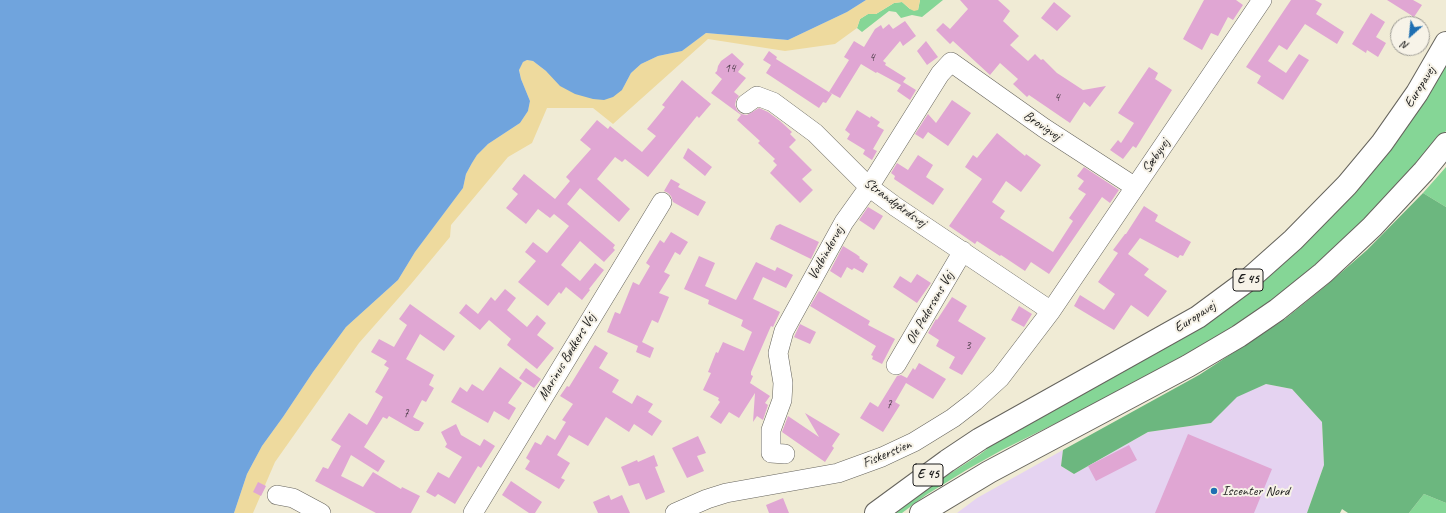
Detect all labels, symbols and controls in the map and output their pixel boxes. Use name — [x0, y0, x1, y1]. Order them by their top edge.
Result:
north arrow — [1390, 16, 1430, 56]
text: N — [1399, 38, 1411, 54]
house number: 4 — [869, 51, 875, 65]
house number: 14 — [725, 62, 735, 76]
street label: Europavej — [1401, 63, 1439, 111]
house number: 4 — [1054, 91, 1060, 105]
street label: Brovigvej — [1020, 107, 1064, 145]
street label: Sæbyvej — [1138, 136, 1174, 176]
street label: Strandgårdsvej — [860, 175, 930, 231]
street label: Vodbindervej — [804, 223, 848, 283]
street label: Ole Pedersens Vej — [902, 269, 958, 347]
road number: E 45 — [1233, 269, 1263, 291]
street label: Europavej — [1171, 298, 1219, 336]
street label: Marinus Bødkers Vej — [535, 311, 599, 403]
house number: 3 — [965, 339, 971, 353]
house number: 7 — [886, 398, 892, 412]
house number: 7 — [403, 407, 409, 421]
street label: Fiskerstien — [860, 436, 914, 472]
road number: E 45 — [913, 464, 943, 486]
place label: Iscenter Nord — [1222, 483, 1289, 499]
marker: Iscenter Nord — [1209, 486, 1219, 496]

